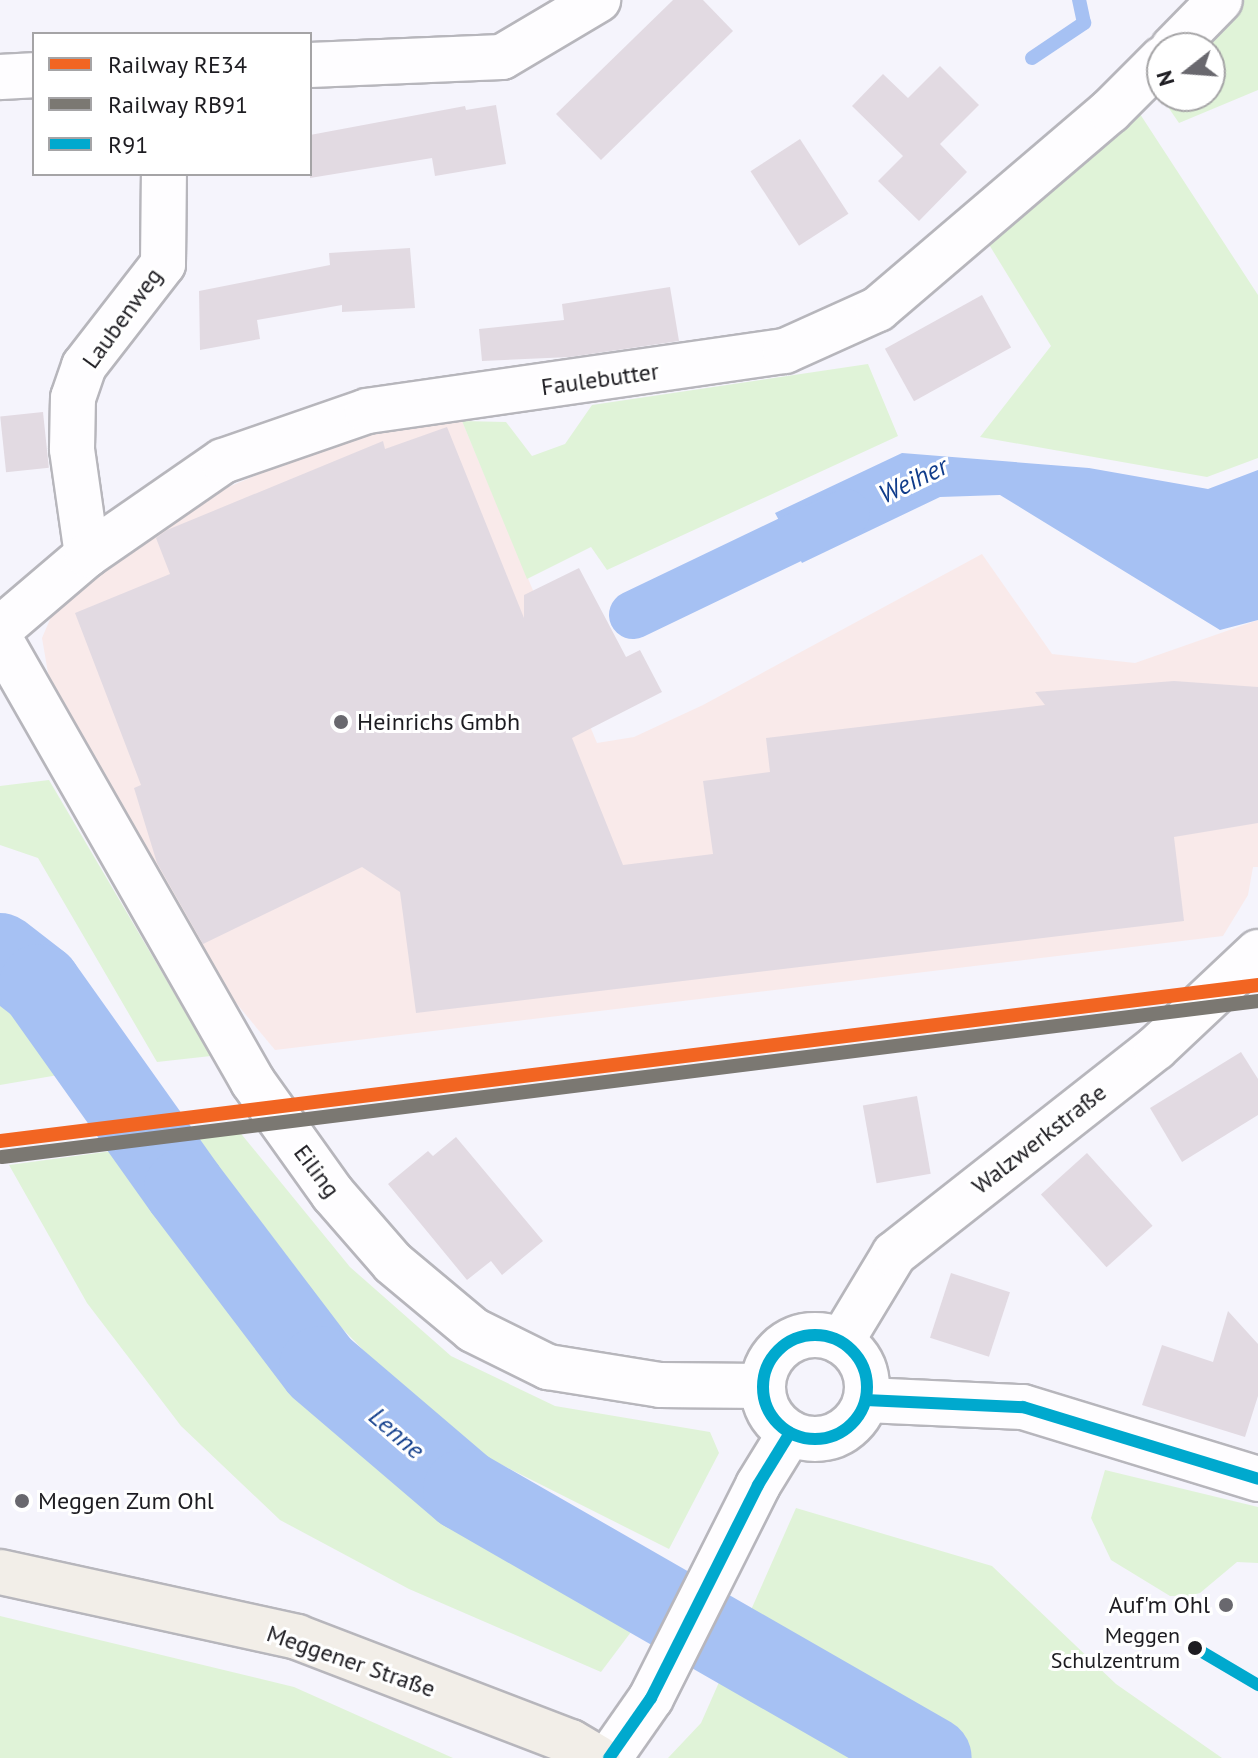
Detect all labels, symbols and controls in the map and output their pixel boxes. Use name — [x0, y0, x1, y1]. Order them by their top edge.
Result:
legend — [32, 32, 312, 176]
north arrow — [1146, 32, 1226, 112]
text: Railway RE34 — [108, 49, 247, 80]
text: N — [1149, 67, 1180, 89]
text: Railway RB91 — [108, 89, 248, 120]
text: R91 — [108, 129, 148, 160]
street label: Laubenweg — [76, 262, 168, 374]
street label: Faulebutter — [539, 356, 661, 402]
water label: Weiher — [873, 450, 953, 510]
place label: Heinrichs Gmbh — [357, 708, 520, 736]
marker: Heinrichs Gmbh — [332, 713, 350, 731]
street label: Walzwerkstraße — [966, 1078, 1112, 1200]
street label: Eiling — [288, 1139, 346, 1203]
water label: Lenne — [363, 1401, 431, 1465]
place label: Meggen Zum Ohl — [38, 1487, 214, 1515]
marker: Meggen Zum Ohl — [13, 1492, 31, 1510]
place label: Auf'm Ohl — [1109, 1591, 1210, 1619]
marker: Auf'm Ohl — [1217, 1596, 1235, 1614]
street label: Meggener Straße — [263, 1619, 439, 1703]
place label: Meggen Schulzentrum — [1051, 1622, 1180, 1674]
marker: Meggen Schulzentrum — [1187, 1640, 1203, 1656]

